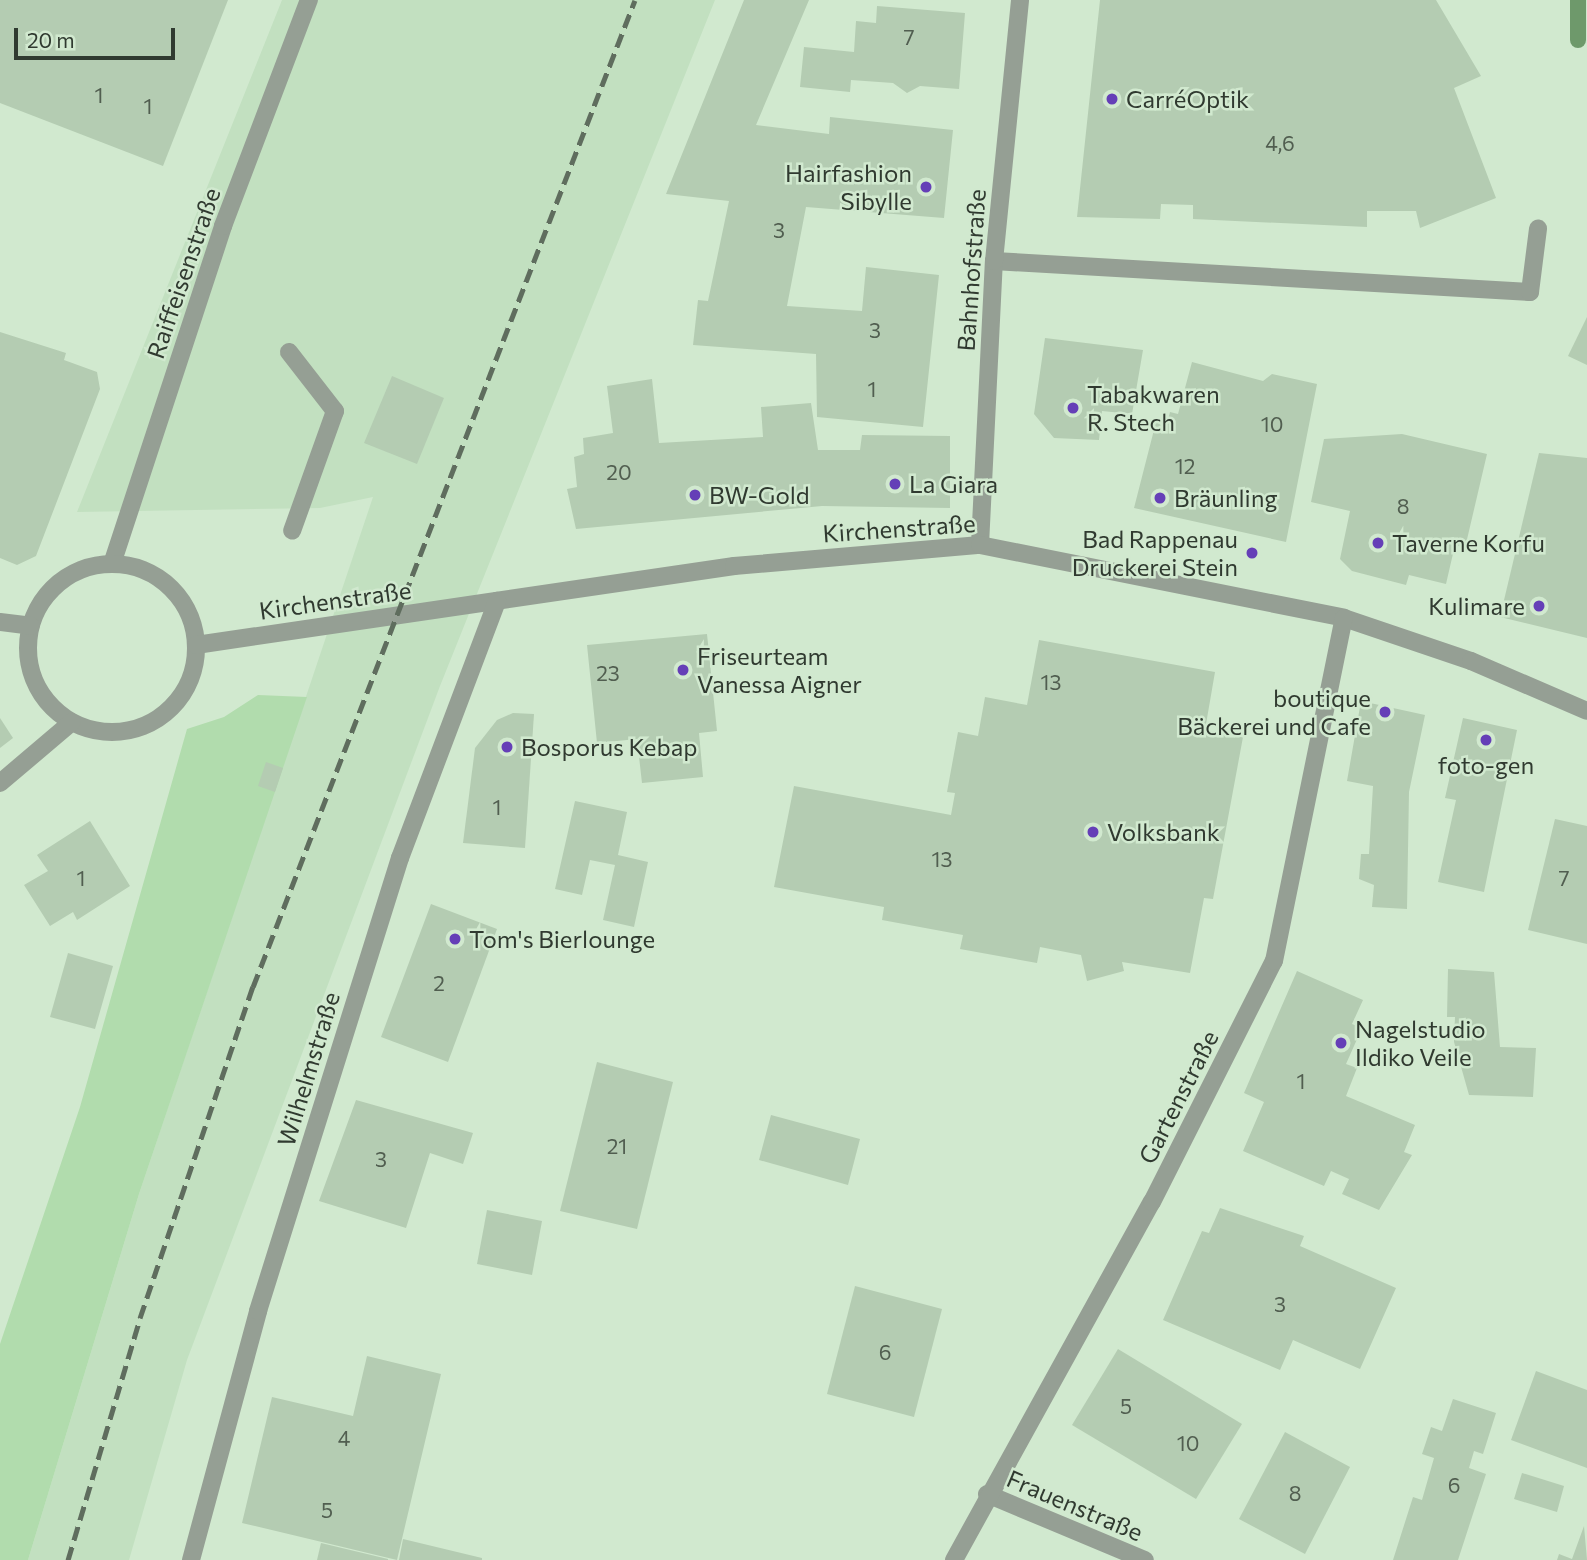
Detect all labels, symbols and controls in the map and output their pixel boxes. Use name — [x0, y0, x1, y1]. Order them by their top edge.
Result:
scale bar — [18, 14, 178, 58]
house number: 7 — [903, 24, 915, 50]
text: 20 m — [27, 27, 75, 52]
house number: 1 — [95, 82, 103, 108]
place label: CarréOptik — [1126, 85, 1249, 113]
marker: CarréOptik — [1104, 91, 1120, 107]
house number: 1 — [144, 93, 152, 119]
house number: 4,6 — [1265, 130, 1295, 156]
place label: Hairfashion Sibylle — [785, 159, 912, 215]
marker: Hairfashion Sibylle — [918, 179, 934, 195]
street label: Raiffeisenstraße — [140, 184, 226, 362]
street label: Bahnhofstraße — [951, 188, 991, 352]
house number: 3 — [773, 217, 785, 243]
house number: 3 — [869, 317, 881, 343]
house number: 1 — [868, 376, 876, 402]
place label: Tabakwaren R. Stech — [1087, 380, 1220, 436]
marker: Tabakwaren R. Stech — [1065, 400, 1081, 416]
house number: 10 — [1261, 411, 1283, 437]
house number: 12 — [1175, 453, 1195, 479]
house number: 20 — [606, 459, 632, 485]
place label: La Giara — [909, 470, 998, 498]
marker: La Giara — [887, 476, 903, 492]
place label: BW-Gold — [709, 481, 810, 509]
place label: Bräunling — [1174, 484, 1277, 512]
marker: BW-Gold — [687, 487, 703, 503]
marker: Bräunling — [1152, 490, 1168, 506]
house number: 8 — [1397, 493, 1409, 519]
street label: Kirchenstraße — [822, 508, 976, 548]
place label: Bad Rappenau Druckerei Stein — [1072, 525, 1238, 581]
place label: Taverne Korfu — [1392, 529, 1545, 557]
marker: Taverne Korfu — [1370, 535, 1386, 551]
marker: Bad Rappenau Druckerei Stein — [1244, 545, 1260, 561]
street label: Kirchenstraße — [257, 575, 413, 625]
place label: Kulimare — [1428, 592, 1525, 620]
marker: Kulimare — [1531, 598, 1547, 614]
place label: Friseurteam Vanessa Aigner — [697, 642, 862, 698]
house number: 23 — [596, 660, 620, 686]
marker: Friseurteam Vanessa Aigner — [675, 662, 691, 678]
house number: 13 — [1041, 669, 1061, 695]
place label: boutique Bäckerei und Cafe — [1177, 684, 1371, 740]
marker: boutique Bäckerei und Cafe — [1377, 704, 1393, 720]
marker: foto-gen — [1478, 732, 1494, 748]
place label: Bosporus Kebap — [521, 733, 697, 761]
marker: Bosporus Kebap — [499, 739, 515, 755]
place label: foto-gen — [1438, 751, 1534, 779]
house number: 1 — [493, 794, 501, 820]
place label: Volksbank — [1107, 818, 1220, 846]
marker: Volksbank — [1085, 824, 1101, 840]
house number: 13 — [932, 846, 952, 872]
house number: 1 — [77, 865, 85, 891]
house number: 7 — [1558, 865, 1570, 891]
place label: Tom's Bierlounge — [469, 925, 655, 953]
marker: Tom's Bierlounge — [447, 931, 463, 947]
house number: 2 — [433, 970, 445, 996]
street label: Wilhelmstraße — [271, 988, 345, 1150]
place label: Nagelstudio Ildiko Veile — [1355, 1015, 1486, 1071]
street label: Gartenstraße — [1132, 1026, 1224, 1168]
marker: Nagelstudio Ildiko Veile — [1333, 1035, 1349, 1051]
house number: 1 — [1297, 1068, 1305, 1094]
house number: 21 — [607, 1133, 627, 1159]
house number: 3 — [375, 1146, 387, 1172]
house number: 3 — [1274, 1291, 1286, 1317]
house number: 6 — [879, 1339, 891, 1365]
house number: 5 — [1120, 1393, 1132, 1419]
house number: 4 — [338, 1425, 350, 1451]
house number: 10 — [1177, 1430, 1199, 1456]
street label: Frauenstraße — [1003, 1463, 1147, 1547]
house number: 6 — [1448, 1472, 1460, 1498]
house number: 8 — [1289, 1480, 1301, 1506]
house number: 5 — [321, 1497, 333, 1523]

